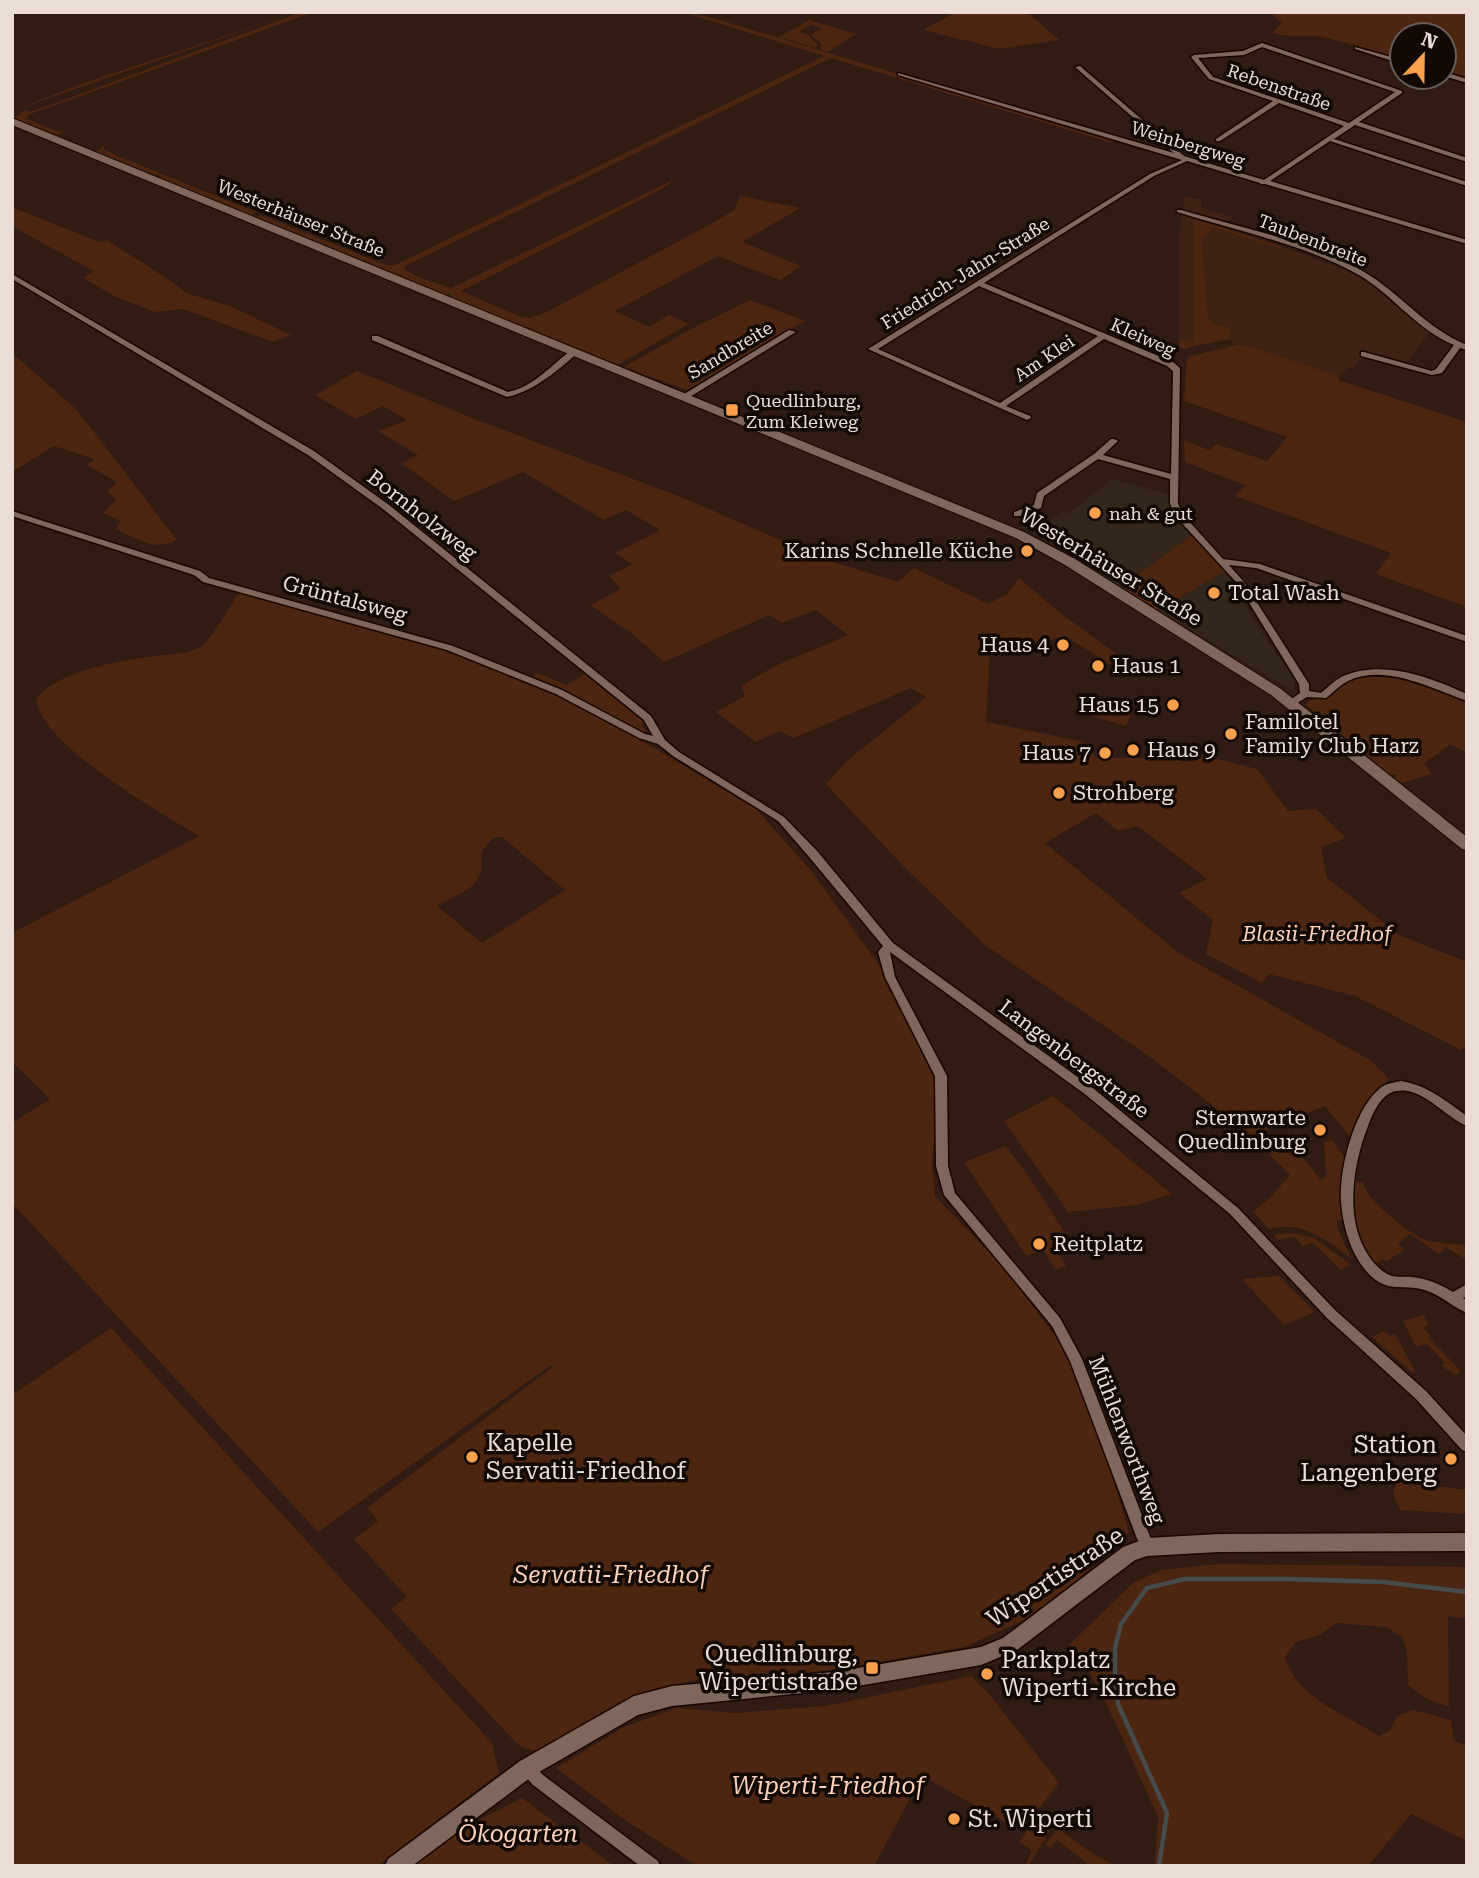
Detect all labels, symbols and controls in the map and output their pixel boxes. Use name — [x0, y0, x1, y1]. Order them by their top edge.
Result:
north arrow — [1388, 21, 1458, 91]
text: N — [1418, 27, 1441, 54]
street label: Rebenstraße — [1224, 59, 1334, 115]
street label: Weinbergweg — [1128, 117, 1248, 172]
street label: Westerhäuser Straße — [214, 175, 388, 261]
street label: Taubenbreite — [1255, 210, 1371, 271]
street label: Friedrich-Jahn-Straße — [877, 213, 1053, 333]
street label: Kleiweg — [1107, 313, 1179, 361]
street label: Sandbreite — [684, 316, 776, 383]
street label: Am Klei — [1010, 330, 1078, 386]
place label: Quedlinburg, Zum Kleiweg — [746, 390, 861, 432]
marker: Quedlinburg, Zum Kleiweg — [724, 402, 740, 418]
street label: Bornholzweg — [363, 465, 482, 565]
street label: Westerhäuser Straße — [1016, 503, 1206, 631]
place label: nah & gut — [1109, 503, 1193, 524]
marker: nah & gut — [1087, 505, 1103, 521]
place label: Karins Schnelle Küche — [785, 539, 1013, 563]
marker: Karins Schnelle Küche — [1019, 543, 1035, 559]
street label: Grüntalsweg — [280, 571, 410, 627]
place label: Total Wash — [1228, 581, 1340, 605]
marker: Total Wash — [1206, 585, 1222, 601]
place label: Haus 4 — [980, 633, 1049, 657]
marker: Haus 4 — [1055, 637, 1071, 653]
place label: Haus 1 — [1112, 654, 1181, 678]
marker: Haus 1 — [1090, 658, 1106, 674]
place label: Haus 15 — [1079, 693, 1159, 717]
marker: Haus 15 — [1165, 697, 1181, 713]
place label: Familotel Family Club Harz — [1245, 710, 1419, 758]
marker: Familotel Family Club Harz — [1223, 726, 1239, 742]
place label: Haus 9 — [1147, 738, 1216, 762]
place label: Haus 7 — [1022, 741, 1091, 765]
marker: Haus 9 — [1125, 742, 1141, 758]
marker: Haus 7 — [1097, 745, 1113, 761]
place label: Strohberg — [1073, 781, 1174, 805]
marker: Strohberg — [1051, 785, 1067, 801]
park label: Blasii-Friedhof — [1241, 922, 1394, 946]
street label: Langenbergstraße — [994, 995, 1154, 1123]
place label: Sternwarte Quedlinburg — [1178, 1106, 1306, 1154]
marker: Sternwarte Quedlinburg — [1312, 1122, 1328, 1138]
place label: Reitplatz — [1053, 1232, 1143, 1256]
marker: Reitplatz — [1031, 1236, 1047, 1252]
street label: Mühlenworthweg — [1084, 1353, 1170, 1527]
place label: Kapelle Servatii-Friedhof — [486, 1429, 686, 1485]
place label: Station Langenberg — [1300, 1431, 1437, 1487]
marker: Kapelle Servatii-Friedhof — [464, 1449, 480, 1465]
marker: Station Langenberg — [1443, 1451, 1459, 1467]
street label: Wipertistraße — [981, 1521, 1129, 1633]
park label: Servatii-Friedhof — [513, 1561, 711, 1589]
place label: Quedlinburg, Wipertistraße — [699, 1640, 858, 1696]
place label: Parkplatz Wiperti-Kirche — [1001, 1646, 1176, 1702]
marker: Quedlinburg, Wipertistraße — [864, 1660, 880, 1676]
marker: Parkplatz Wiperti-Kirche — [979, 1666, 995, 1682]
park label: Wiperti-Friedhof — [731, 1772, 927, 1800]
place label: St. Wiperti — [968, 1805, 1093, 1833]
marker: St. Wiperti — [946, 1811, 962, 1827]
park label: Ökogarten — [458, 1818, 578, 1848]

